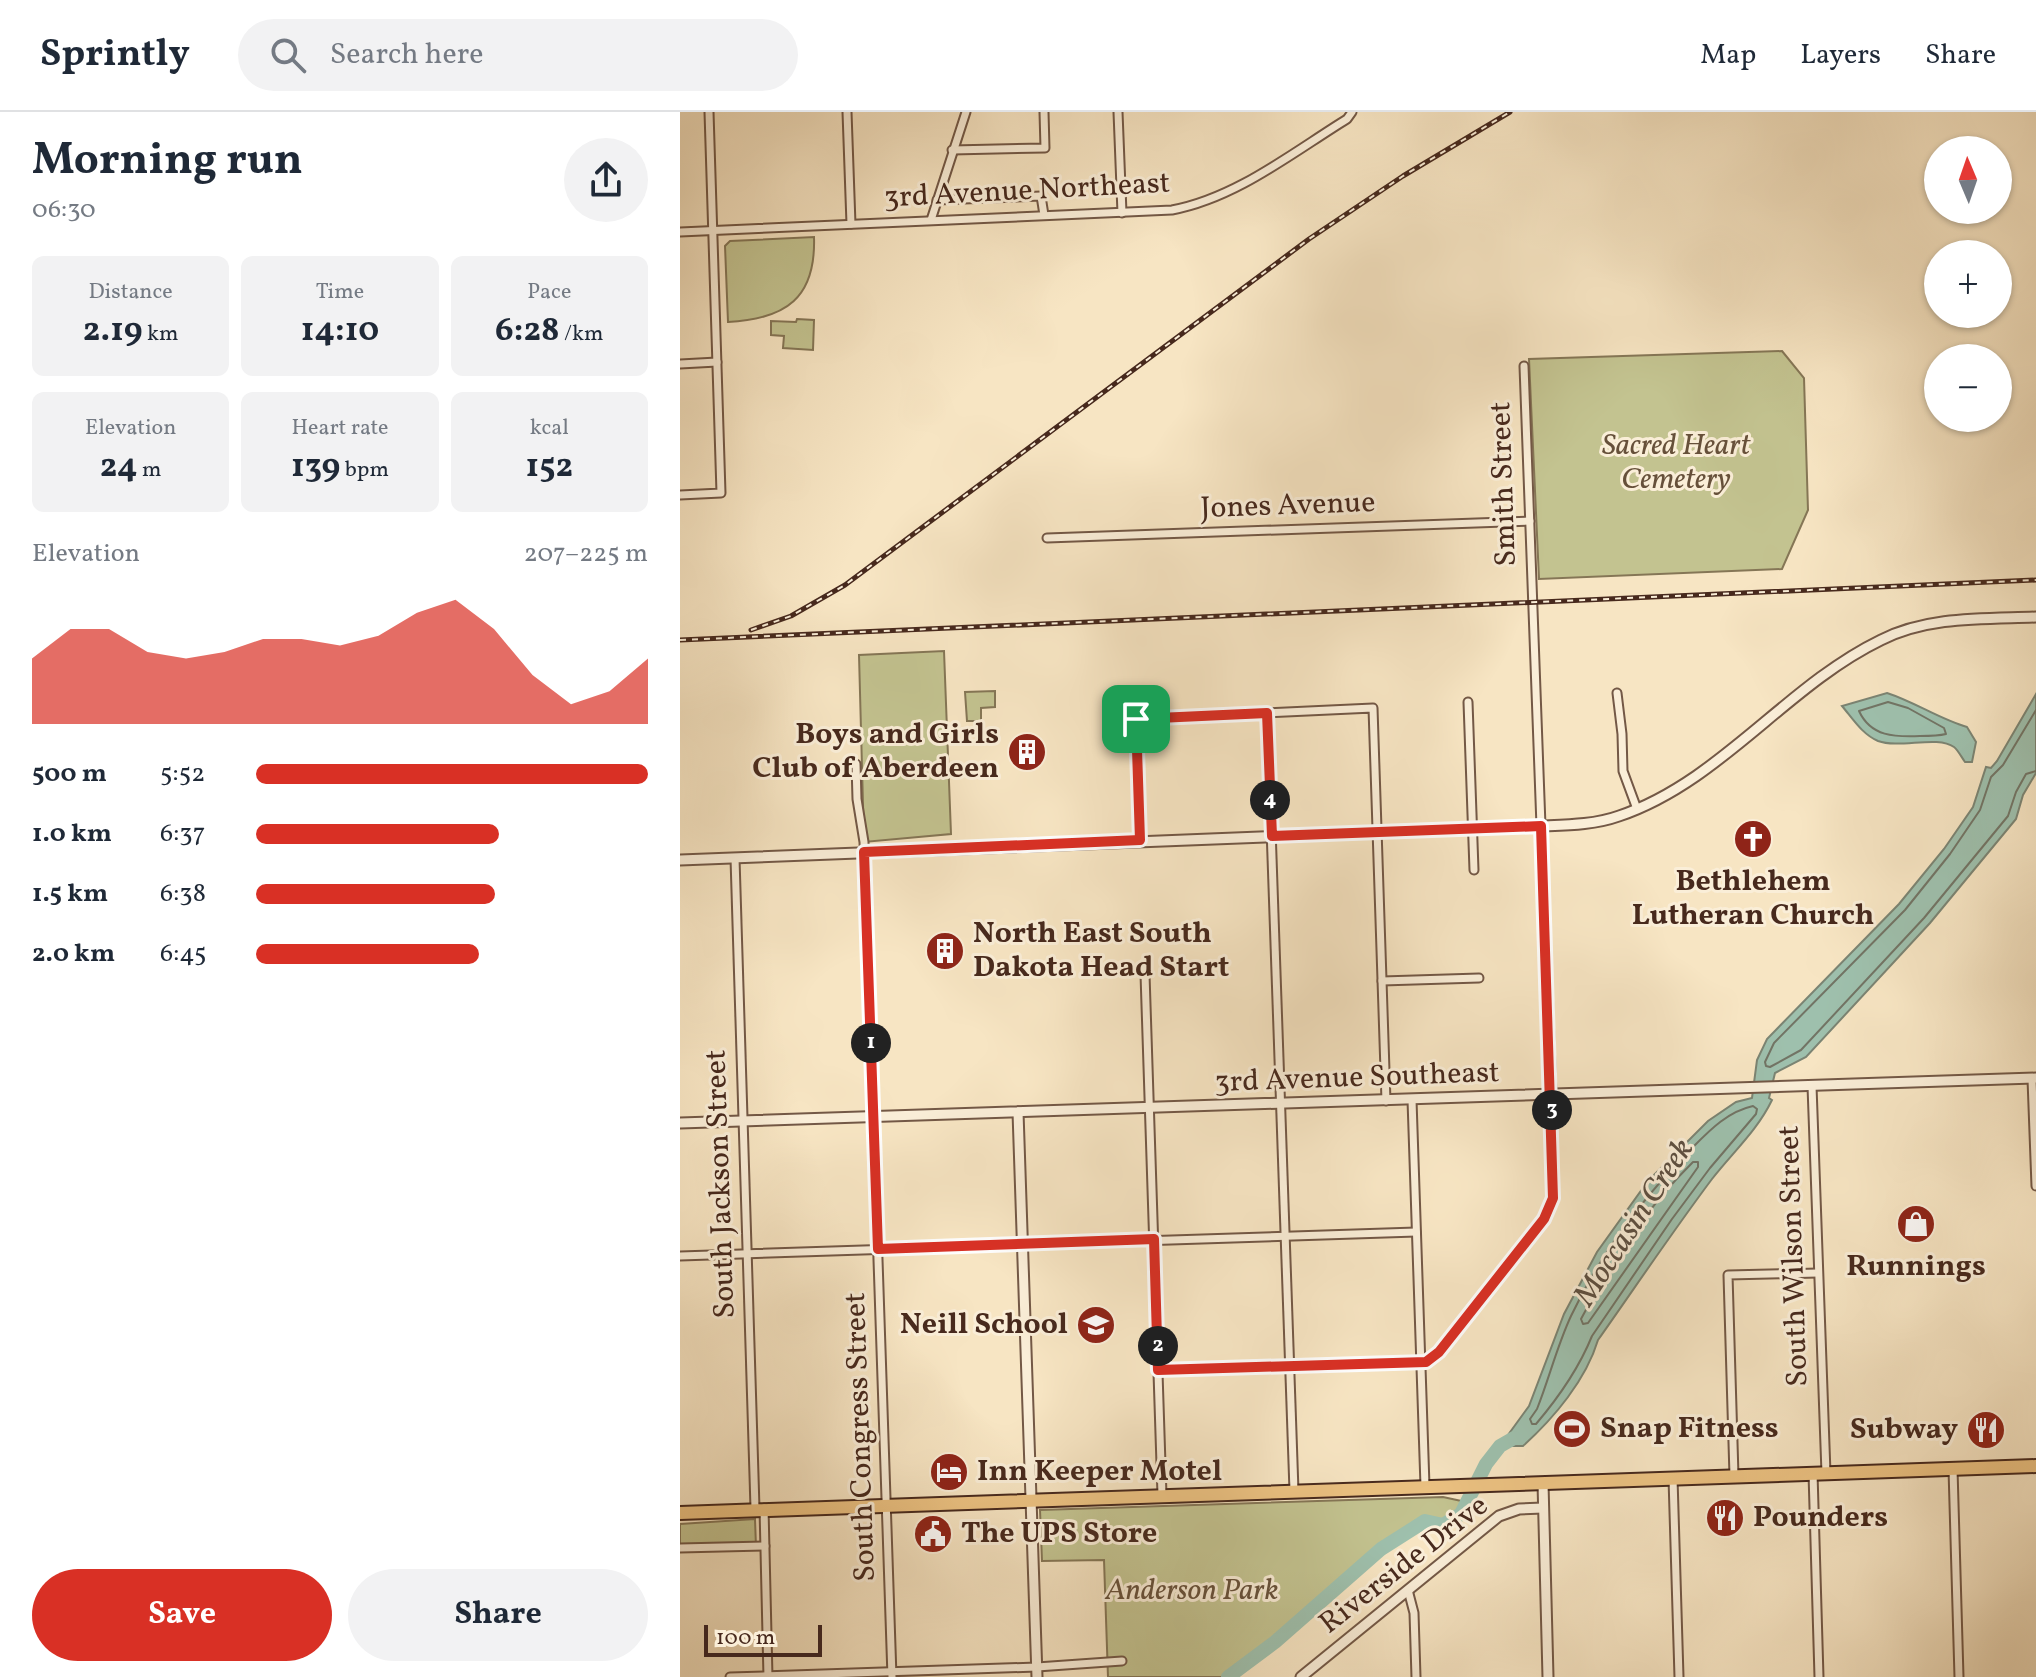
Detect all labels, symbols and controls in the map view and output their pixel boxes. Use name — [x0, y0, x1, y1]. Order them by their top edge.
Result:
search box — [238, 19, 798, 91]
text: Sprintly — [40, 29, 190, 82]
icon: search — [266, 33, 310, 77]
text: Search here — [330, 34, 483, 76]
text: Map — [1700, 36, 1756, 75]
text: Layers — [1800, 36, 1881, 75]
text: Share — [1925, 36, 1996, 75]
text: Morning run — [32, 131, 303, 192]
north arrow — [1924, 136, 2012, 224]
map controls — [1924, 136, 2012, 432]
button: share — [564, 138, 648, 222]
street label: 3rd Avenue Northeast — [883, 163, 1171, 219]
text: 06:30 — [32, 192, 96, 228]
button: + — [1924, 240, 2012, 328]
text: Distance — [89, 277, 173, 308]
text: Time — [316, 277, 364, 308]
text: Pace — [527, 277, 571, 308]
text: 2.19 — [83, 308, 143, 355]
text: 14:10 — [301, 308, 379, 355]
text: 6:28 — [495, 308, 560, 355]
text: km — [143, 319, 178, 350]
text: /km — [560, 319, 604, 350]
button: − — [1924, 344, 2012, 432]
street label: Smith Street — [1480, 401, 1528, 567]
text: Elevation — [85, 413, 176, 444]
text: Heart rate — [291, 413, 389, 444]
text: kcal — [530, 413, 569, 444]
park label: Sacred Heart Cemetery — [1602, 425, 1751, 501]
text: 24 — [100, 444, 138, 491]
text: 139 — [291, 444, 340, 491]
text: 152 — [525, 444, 573, 491]
text: m — [138, 455, 162, 486]
text: bpm — [340, 455, 389, 486]
street label: Jones Avenue — [1200, 482, 1376, 530]
text: Elevation — [32, 536, 140, 572]
text: 207–225 m — [524, 536, 648, 572]
pin — [1102, 685, 1170, 753]
icon: arrive — [1114, 697, 1158, 741]
place label: Boys and Girls Club of Aberdeen — [752, 714, 999, 790]
building icon: Boys and Girls Club of Aberdeen — [1006, 731, 1048, 773]
text: 500 m — [32, 756, 107, 792]
text: 5:52 — [160, 756, 205, 792]
pin: 4 — [1250, 780, 1290, 820]
text: 4 — [1263, 784, 1277, 815]
text: 1.0 km — [32, 816, 112, 852]
text: 6:37 — [160, 816, 205, 852]
church icon: Bethlehem Lutheran Church — [1732, 818, 1774, 860]
place label: Bethlehem Lutheran Church — [1632, 861, 1874, 937]
text: 1.5 km — [32, 876, 108, 912]
text: 6:38 — [160, 876, 206, 912]
place label: North East South Dakota Head Start — [973, 913, 1229, 989]
building icon: North East South Dakota Head Start — [924, 930, 966, 972]
text: 2.0 km — [32, 936, 115, 972]
text: 6:45 — [160, 936, 207, 972]
pin: 1 — [851, 1023, 891, 1063]
text: 1 — [867, 1027, 875, 1058]
street label: South Jackson Street — [695, 1049, 747, 1319]
street label: 3rd Avenue Southeast — [1214, 1052, 1500, 1104]
pin: 3 — [1532, 1090, 1572, 1130]
text: 3 — [1546, 1094, 1558, 1125]
street label: South Wilson Street — [1768, 1125, 1820, 1387]
water label: Moccasin Creek — [1564, 1131, 1706, 1316]
shop icon: Runnings — [1895, 1203, 1937, 1245]
place label: Runnings — [1846, 1246, 1986, 1288]
street label: South Congress Street — [835, 1291, 887, 1583]
place label: Neill School — [900, 1304, 1068, 1346]
school or university icon: Neill School — [1075, 1304, 1117, 1346]
pin: 2 — [1138, 1326, 1178, 1366]
text: 2 — [1152, 1330, 1164, 1361]
sports icon: Snap Fitness — [1551, 1408, 1593, 1450]
place label: Snap Fitness — [1600, 1408, 1779, 1450]
place label: Subway — [1850, 1409, 1958, 1451]
restaurant icon: Subway — [1965, 1409, 2007, 1451]
hotel icon: Inn Keeper Motel — [928, 1451, 970, 1493]
place label: Inn Keeper Motel — [977, 1451, 1222, 1493]
street label: Riverside Drive — [1311, 1486, 1497, 1644]
restaurant icon: Pounders — [1704, 1497, 1746, 1539]
place label: Pounders — [1753, 1497, 1888, 1539]
public building icon: The UPS Store — [912, 1513, 954, 1555]
place label: The UPS Store — [961, 1513, 1157, 1555]
button: Save — [32, 1569, 332, 1661]
button: Share — [348, 1569, 648, 1661]
park label: Anderson Park — [1105, 1570, 1279, 1612]
scale bar — [704, 1621, 822, 1657]
text: 100 m — [716, 1623, 775, 1654]

